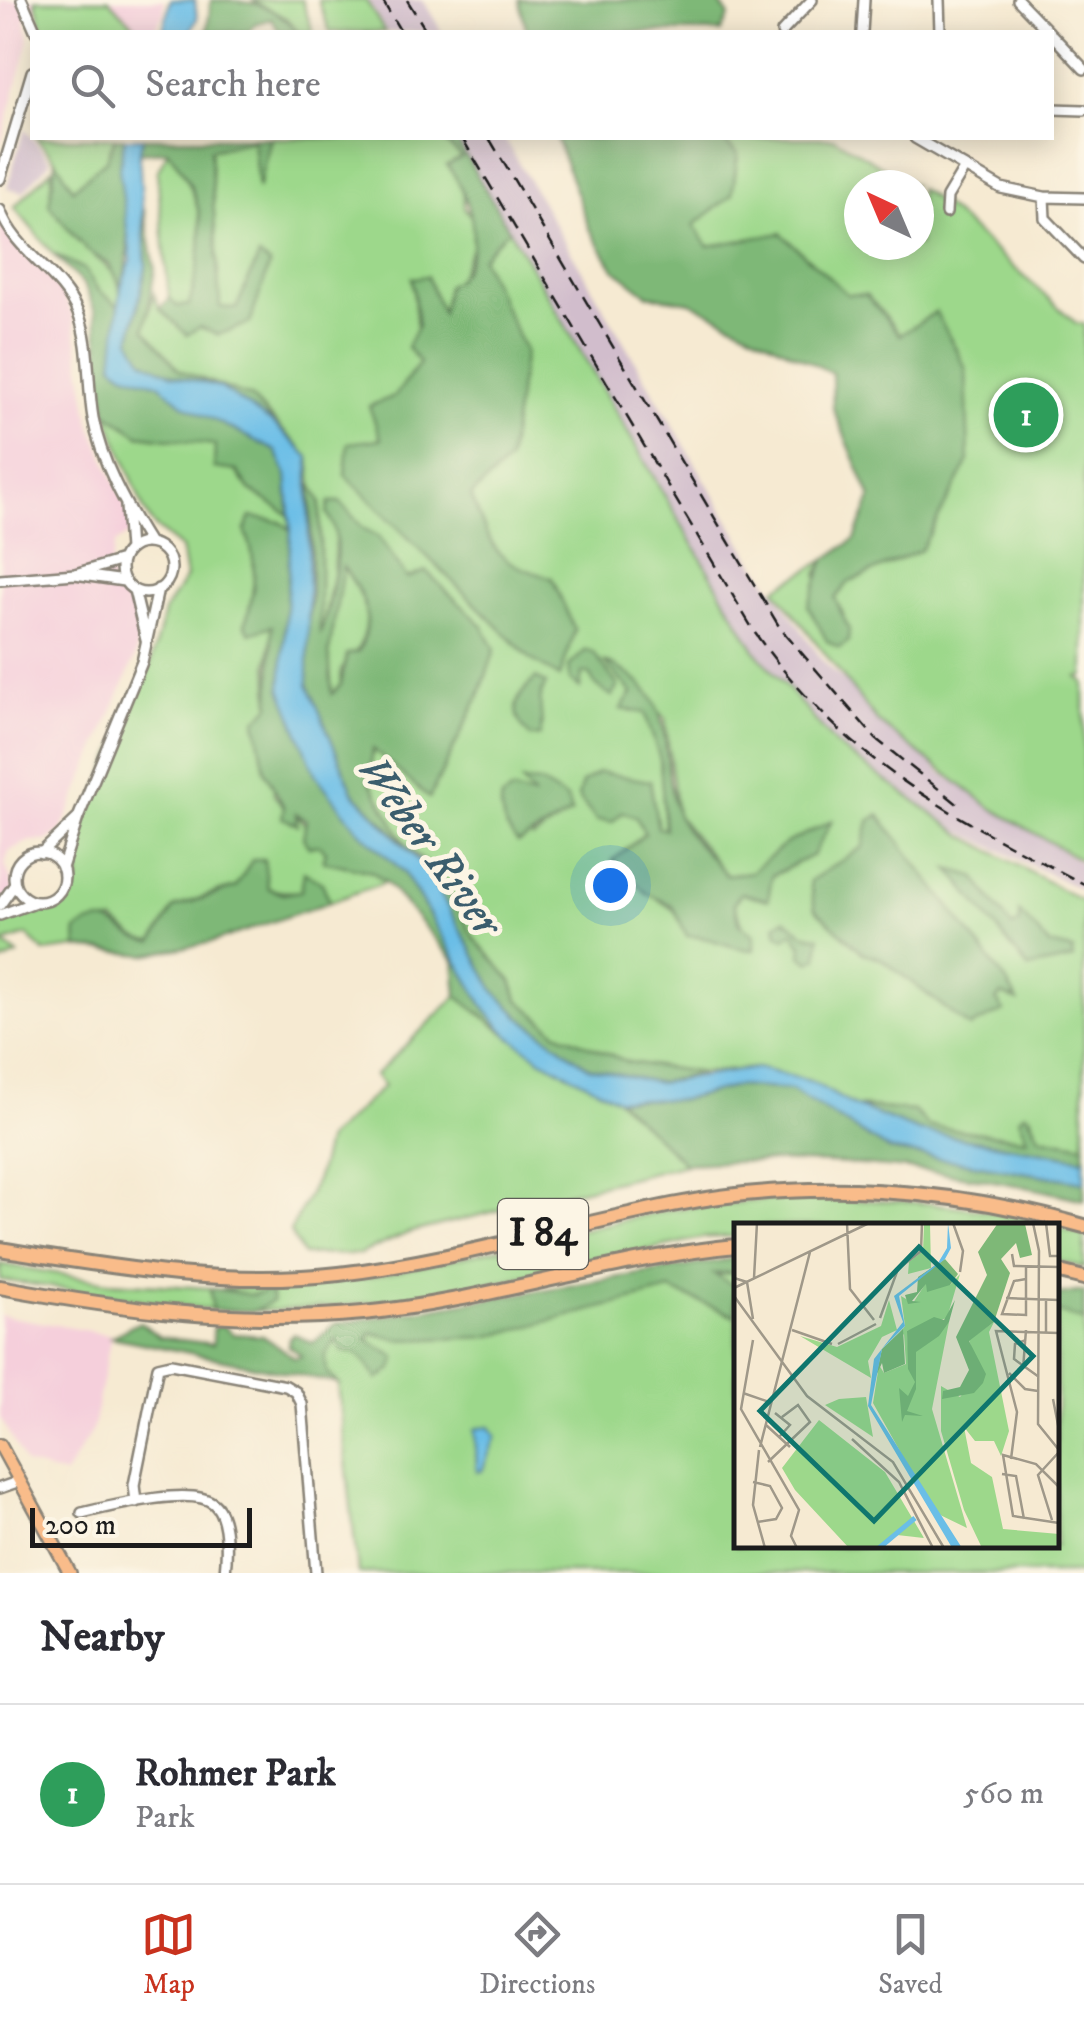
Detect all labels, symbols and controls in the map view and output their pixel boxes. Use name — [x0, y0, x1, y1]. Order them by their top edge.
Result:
search box — [30, 30, 1054, 140]
icon: search — [65, 58, 120, 113]
text: Search here — [145, 61, 321, 109]
north arrow — [844, 170, 934, 260]
pin: 1 — [994, 378, 1058, 452]
water label: Weber River — [344, 744, 515, 950]
your location — [585, 860, 636, 911]
road number: I 84 — [498, 1199, 588, 1269]
inset map — [734, 1223, 1059, 1548]
scale bar — [30, 1503, 252, 1548]
text: 200 m — [45, 1508, 116, 1543]
text: Nearby — [40, 1612, 164, 1664]
text: Rohmer Park — [135, 1750, 336, 1798]
text: 1 — [67, 1774, 78, 1814]
text: 560 m — [963, 1774, 1044, 1814]
text: Park — [135, 1798, 195, 1838]
tab: Map — [141, 1907, 196, 2002]
tab: Directions — [479, 1907, 595, 2002]
tab: Saved — [878, 1907, 943, 2002]

